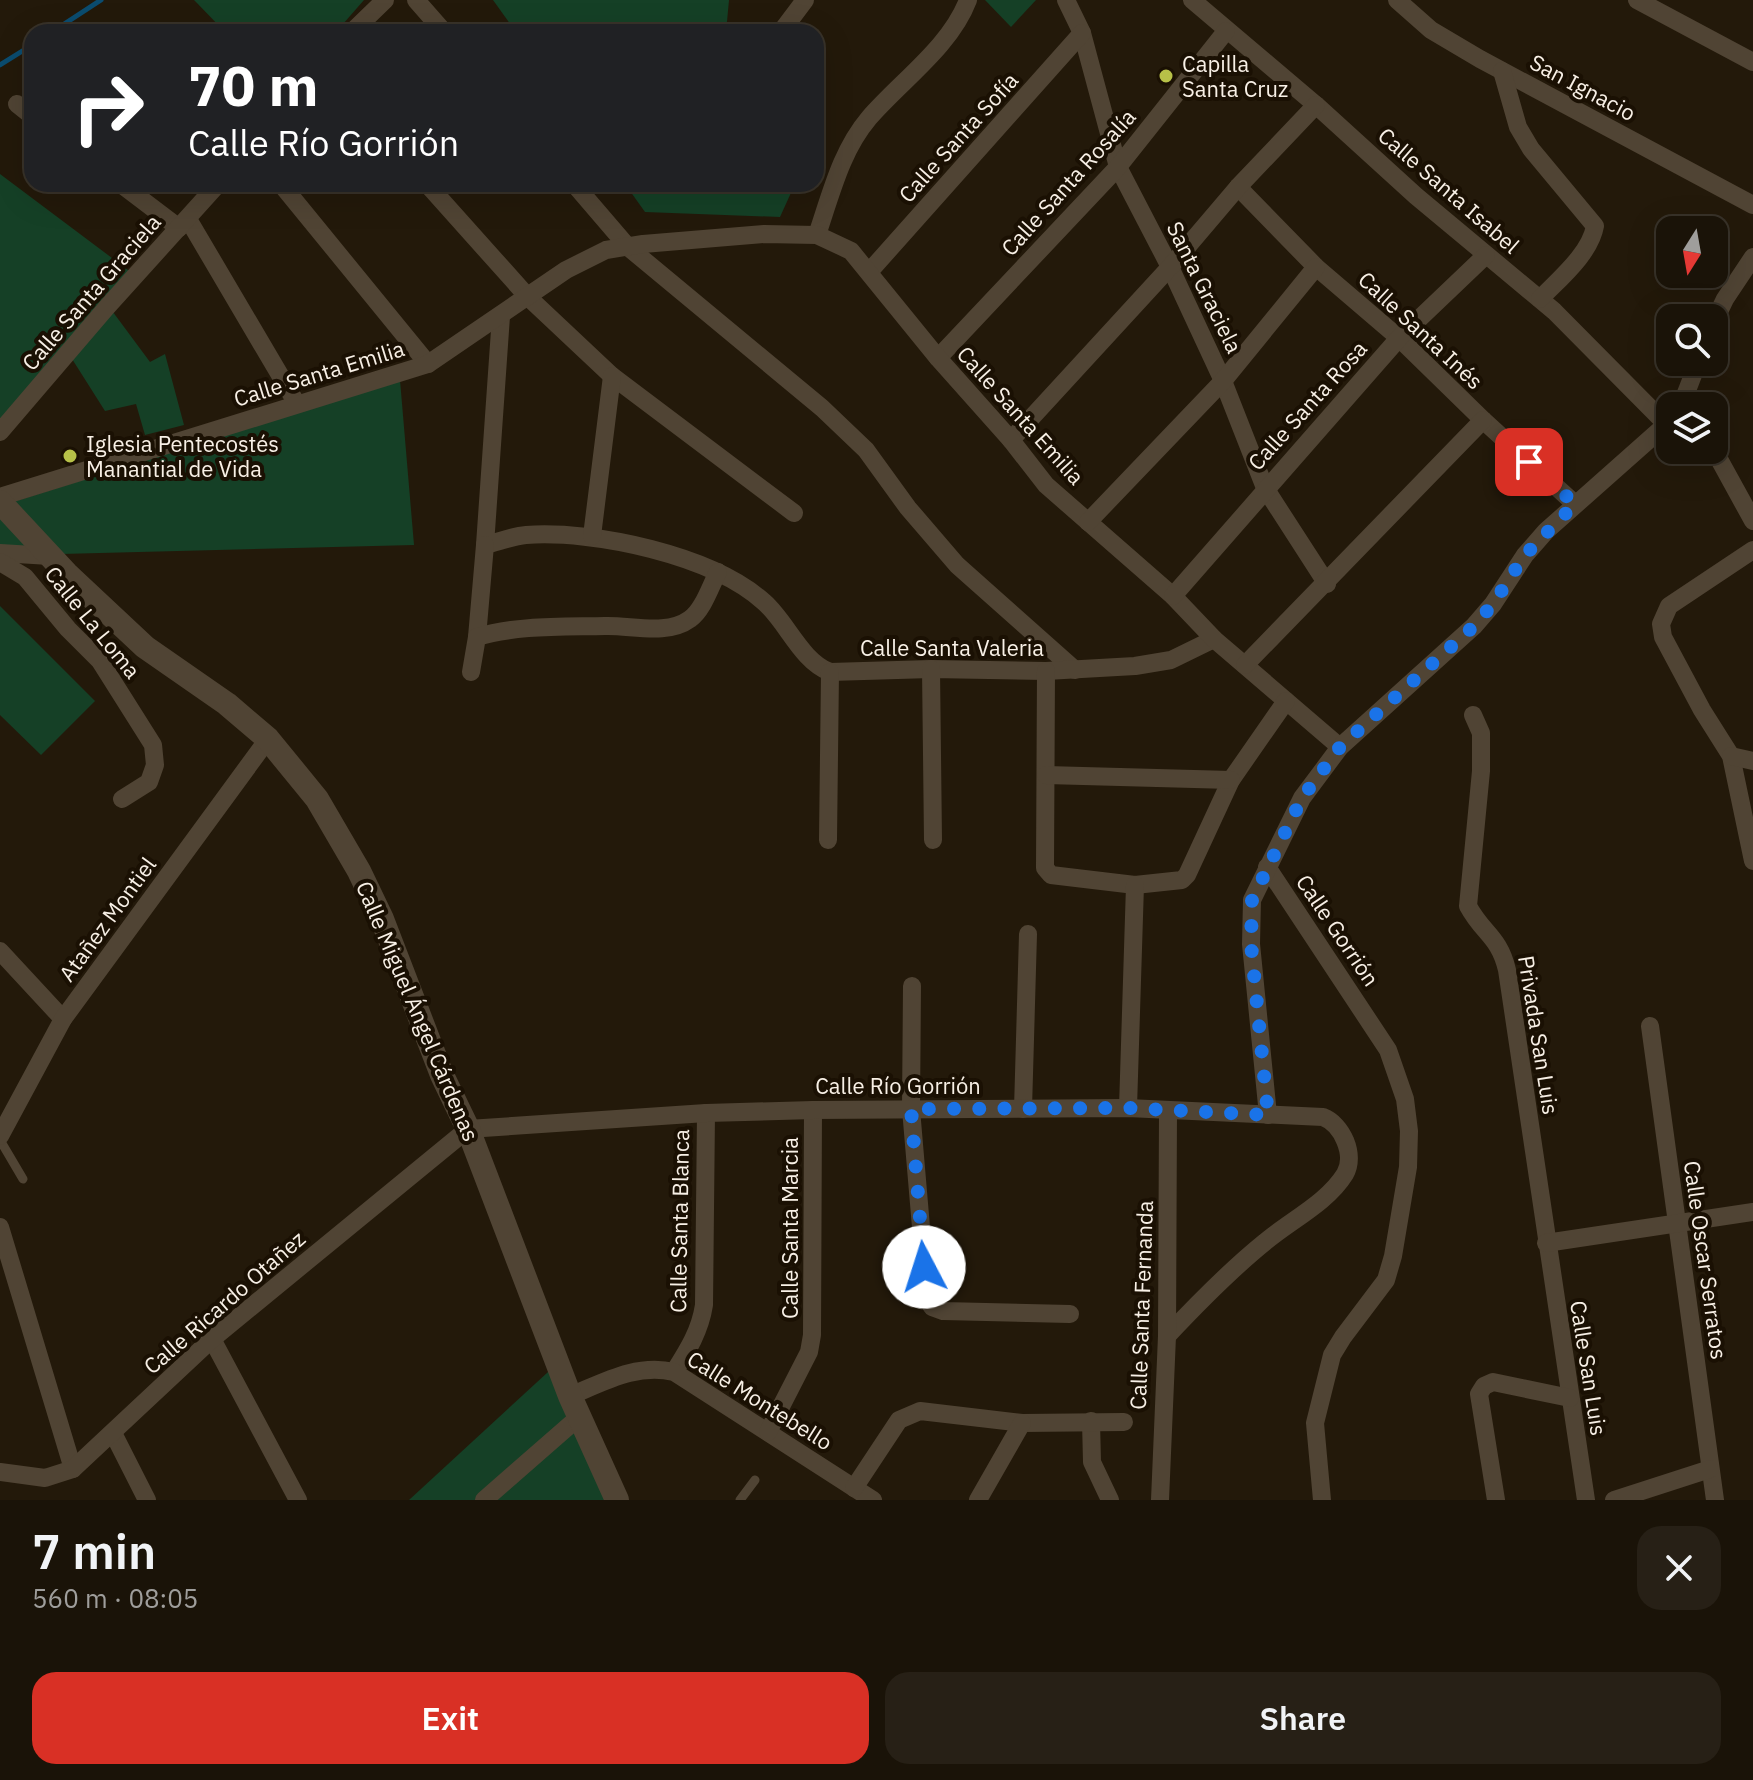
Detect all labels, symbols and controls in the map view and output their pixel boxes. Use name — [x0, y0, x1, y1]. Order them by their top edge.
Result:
street label: San Ignacio — [1525, 47, 1641, 127]
text: 70 m — [188, 49, 318, 121]
place label: Capilla Santa Cruz — [1182, 49, 1288, 103]
icon: right — [56, 56, 160, 160]
street label: Calle Santa Sofía — [892, 66, 1024, 208]
marker: Capilla Santa Cruz — [1157, 67, 1175, 85]
street label: Calle Santa Rosalía — [994, 102, 1142, 262]
text: Calle Río Gorrión — [188, 119, 459, 166]
street label: Calle Santa Isabel — [1372, 121, 1526, 259]
street label: Calle Santa Graciela — [15, 208, 167, 376]
street label: Santa Graciela — [1161, 216, 1250, 358]
north arrow — [1656, 216, 1728, 288]
map controls — [1656, 216, 1728, 464]
street label: Calle Santa Inés — [1352, 265, 1490, 395]
button: search — [1656, 304, 1728, 376]
street label: Calle Santa Emilia — [230, 333, 408, 413]
street label: Calle Santa Rosa — [1241, 334, 1373, 476]
street label: Calle Santa Emilia — [951, 340, 1091, 491]
button: layers — [1656, 392, 1728, 464]
pin — [1495, 428, 1563, 496]
place label: Iglesia Pentecostés Manantial de Vida — [86, 429, 279, 483]
icon: arrive — [1507, 440, 1551, 484]
marker: Iglesia Pentecostés Manantial de Vida — [61, 447, 79, 465]
street label: Calle La Loma — [39, 560, 147, 684]
street label: Calle Santa Valeria — [860, 633, 1044, 662]
street label: Atañez Montiel — [52, 851, 162, 987]
street label: Calle Gorrión — [1290, 869, 1386, 991]
street label: Calle Miguel Ángel Cárdenas — [350, 877, 486, 1145]
street label: Privada San Luis — [1512, 953, 1566, 1117]
street label: Calle Río Gorrión — [815, 1071, 981, 1100]
street label: Calle Santa Blanca — [663, 1129, 695, 1313]
street label: Calle Santa Marcia — [775, 1137, 804, 1319]
street label: Calle Oscar Serratos — [1678, 1159, 1734, 1361]
street label: Calle Santa Fernanda — [1123, 1200, 1159, 1410]
street label: Calle Ricardo Otañez — [137, 1224, 311, 1380]
position arrow — [882, 1225, 966, 1309]
street label: Calle San Luis — [1564, 1298, 1614, 1438]
street label: Calle Montebello — [682, 1344, 838, 1456]
text: 7 min — [32, 1520, 156, 1582]
button: close — [1637, 1526, 1721, 1610]
text: 560 m · 08:05 — [32, 1581, 198, 1615]
button: Exit — [32, 1672, 869, 1764]
button: Share — [885, 1672, 1721, 1764]

